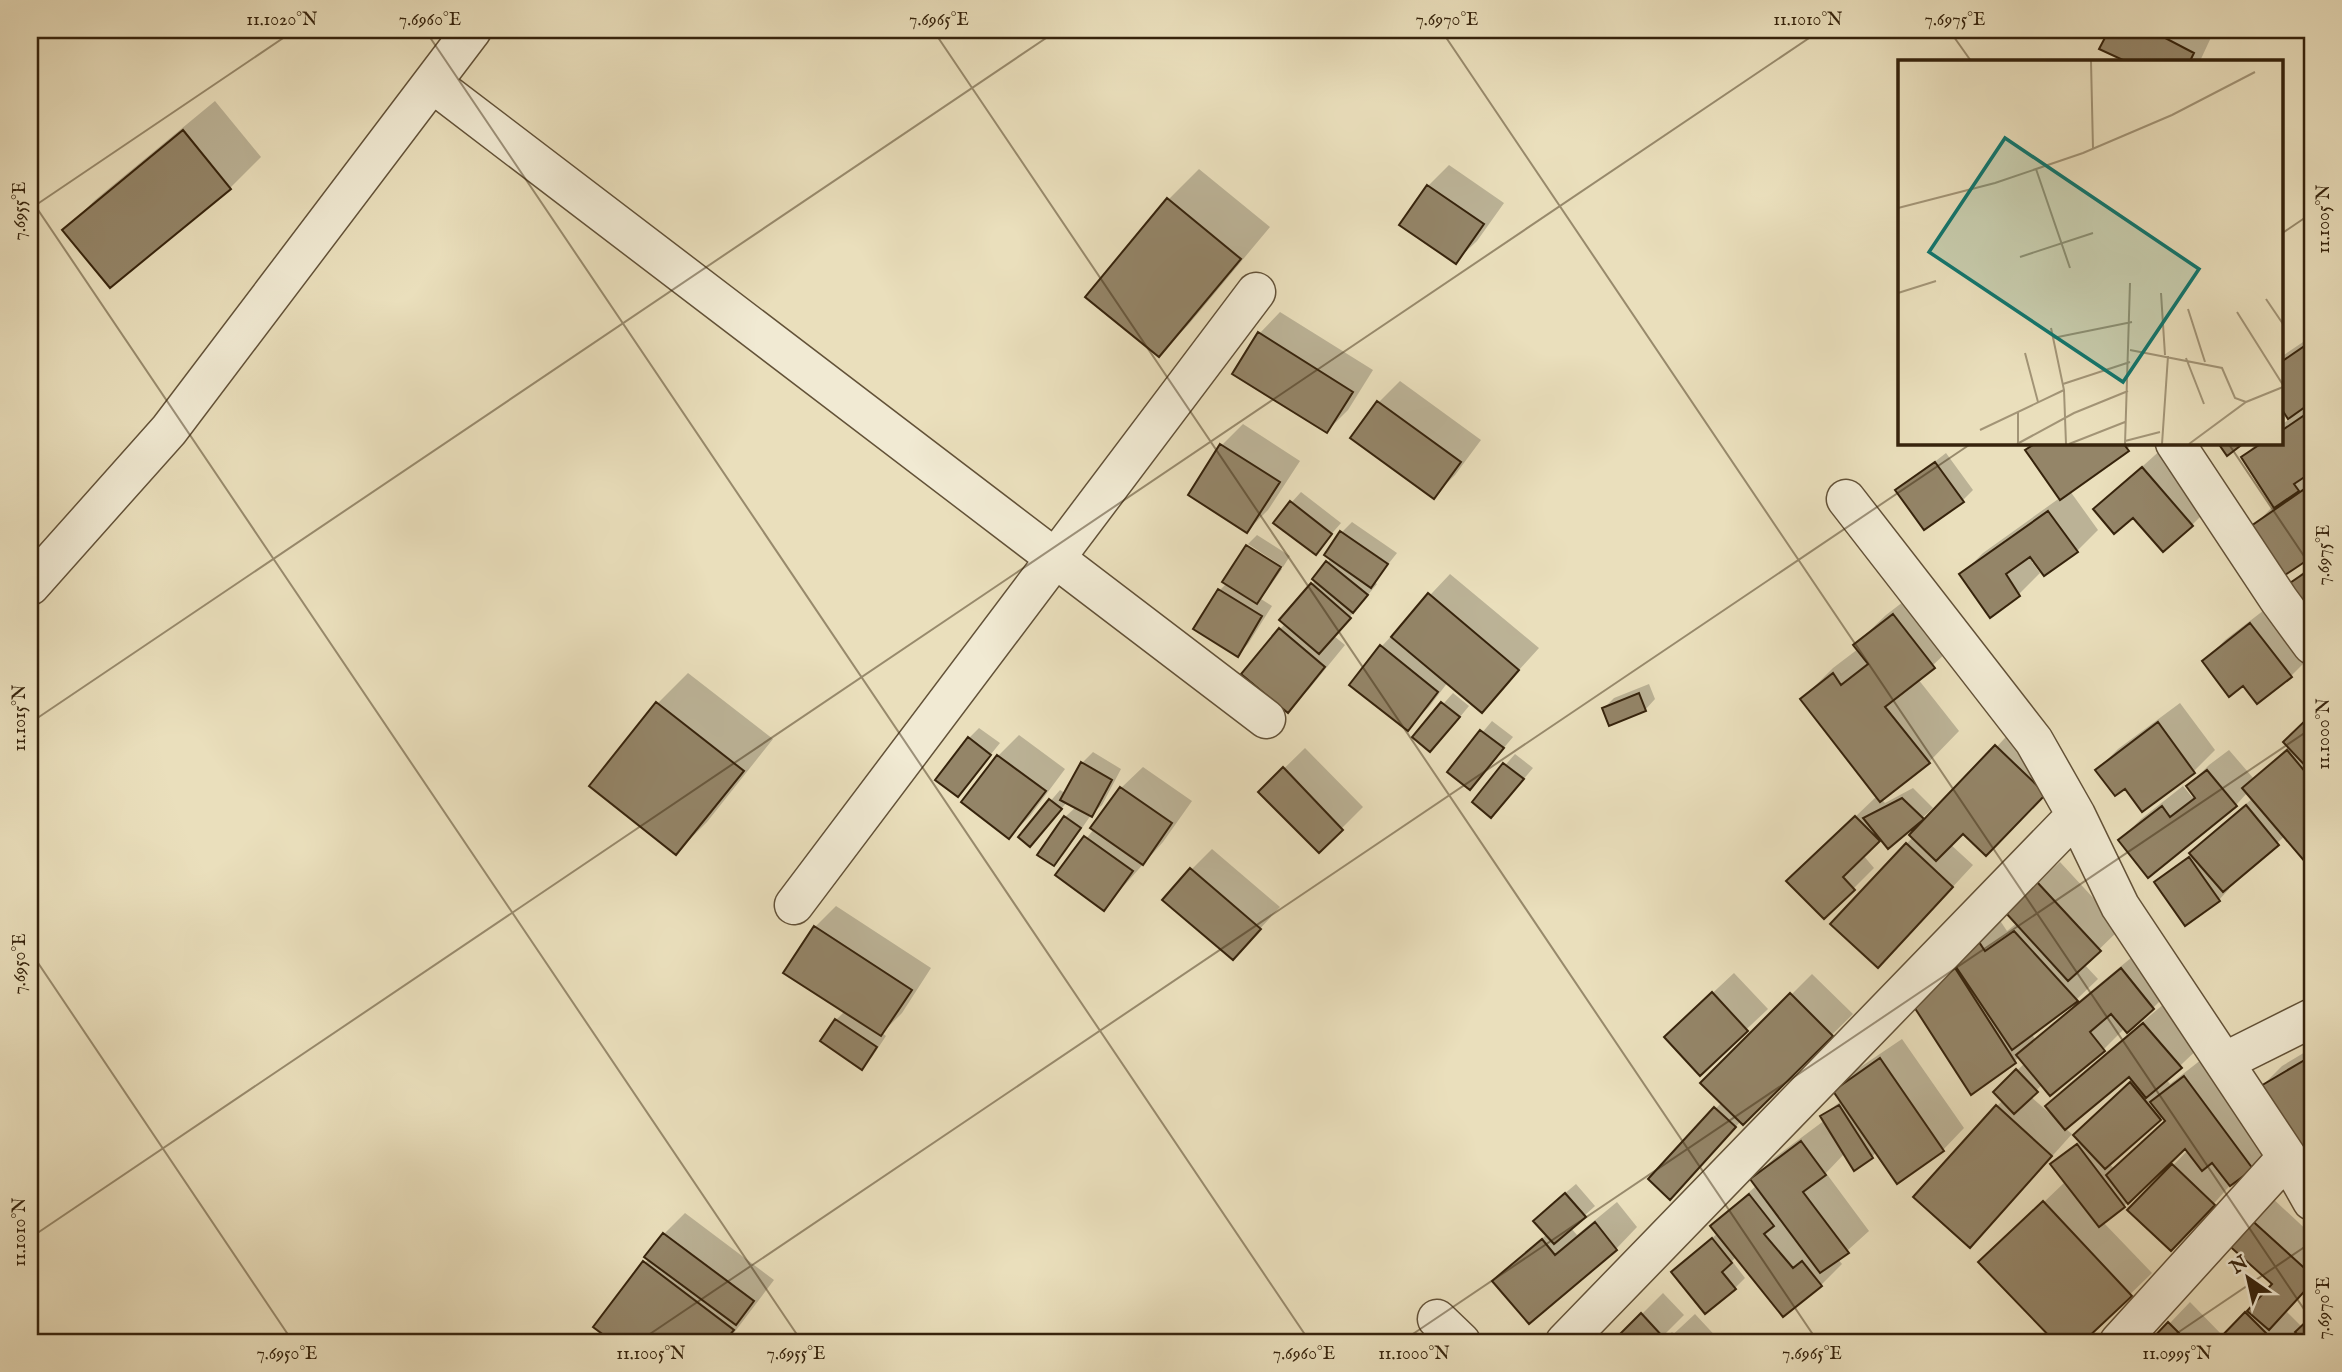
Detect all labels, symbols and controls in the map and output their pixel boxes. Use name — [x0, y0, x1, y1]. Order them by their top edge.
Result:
text: 11.1020°N — [246, 9, 318, 32]
text: 7.6960°E — [399, 9, 461, 32]
text: 7.6965°E — [909, 9, 969, 32]
text: 7.6970°E — [1415, 9, 1479, 32]
text: 11.1010°N — [1773, 9, 1843, 32]
text: 7.6975°E — [1925, 9, 1985, 32]
inset map — [1898, 60, 2282, 444]
text: 7.6955°E — [9, 182, 32, 240]
text: 11.1005°N — [2313, 184, 2336, 254]
text: 7.6975°E — [2313, 525, 2336, 585]
text: 11.1015°N — [9, 684, 32, 752]
text: 11.1000°N — [2313, 698, 2336, 770]
text: 7.6950°E — [9, 933, 32, 995]
text: 11.1010°N — [9, 1197, 32, 1267]
north arrow — [2212, 1242, 2282, 1312]
text: N — [2225, 1251, 2254, 1281]
text: 7.6970°E — [2313, 1276, 2336, 1340]
text: 7.6950°E — [256, 1343, 318, 1366]
text: 11.1005°N — [616, 1343, 686, 1366]
text: 7.6955°E — [767, 1343, 825, 1366]
text: 7.6960°E — [1273, 1343, 1335, 1366]
text: 11.1000°N — [1378, 1343, 1450, 1366]
text: 7.6965°E — [1782, 1343, 1842, 1366]
text: 11.0995°N — [2142, 1343, 2212, 1366]

